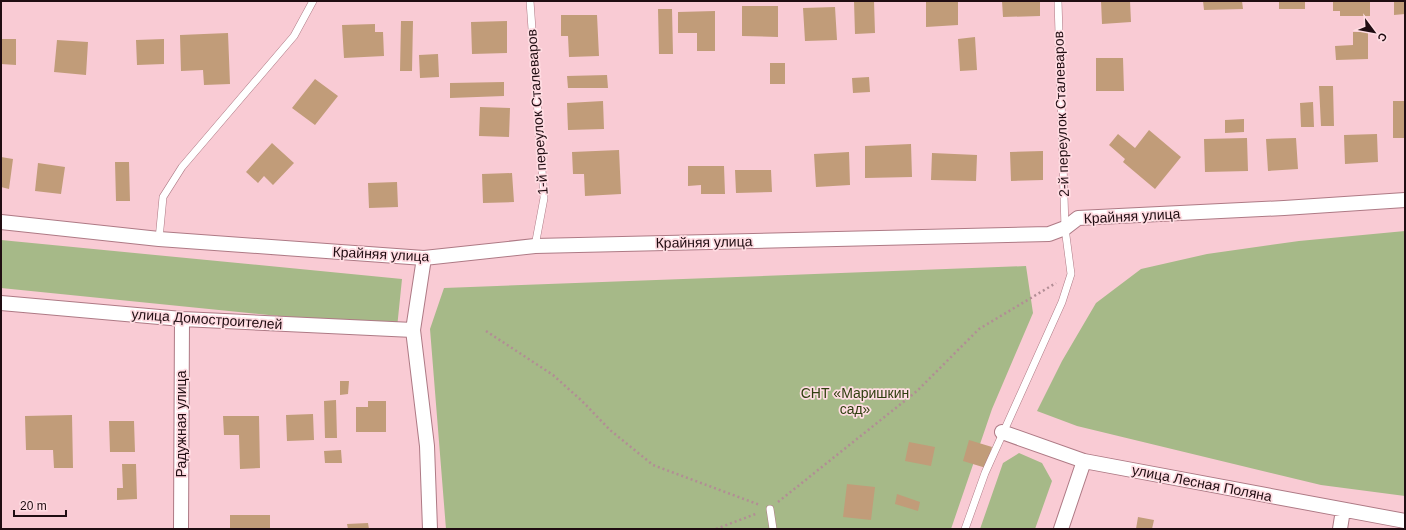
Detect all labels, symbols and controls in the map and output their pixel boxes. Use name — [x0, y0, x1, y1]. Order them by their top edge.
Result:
north arrow — [1354, 12, 1394, 52]
street label: 1-й переулок Сталеваров — [523, 29, 551, 195]
street label: 2-й переулок Сталеваров — [1050, 31, 1072, 197]
text: С — [1375, 31, 1390, 44]
street label: Крайняя улица — [1083, 205, 1181, 227]
street label: Крайняя улица — [655, 233, 753, 251]
street label: Крайняя улица — [332, 243, 430, 265]
street label: улица Домостроителей — [131, 306, 283, 332]
street label: Радужная улица — [173, 370, 189, 477]
park label: СНТ «Маришкин сад» — [801, 385, 909, 417]
street label: улица Лесная Поляна — [1131, 462, 1273, 504]
scale bar — [14, 492, 66, 518]
text: 20 m — [20, 499, 47, 513]

